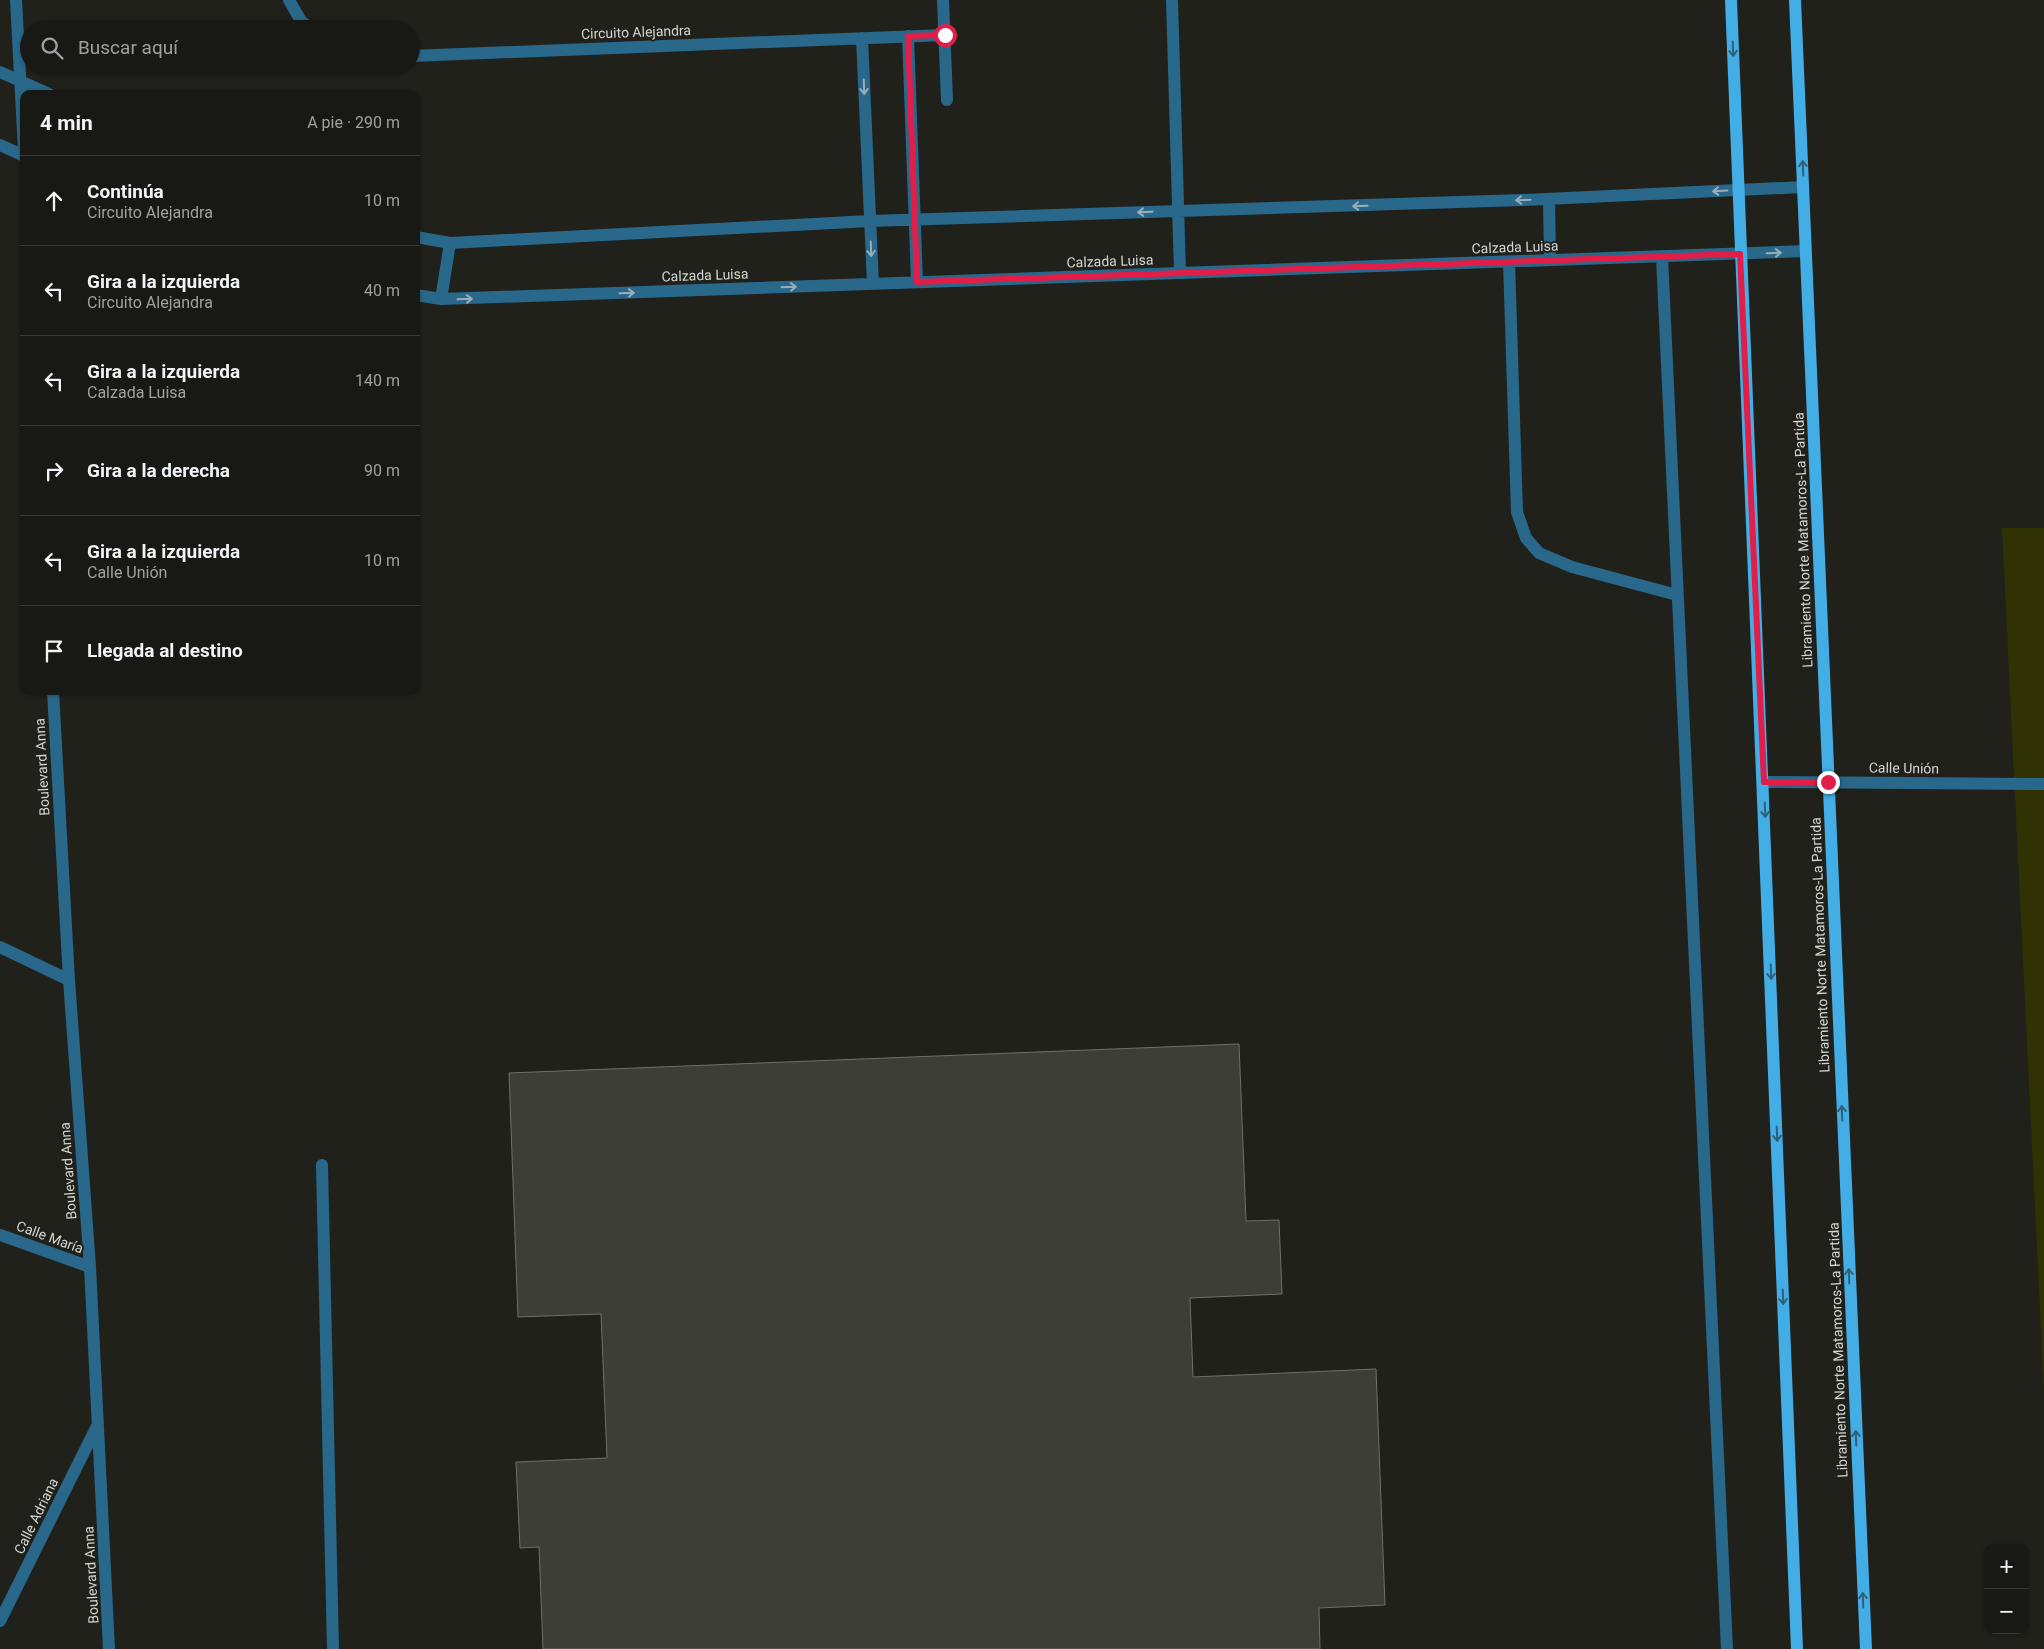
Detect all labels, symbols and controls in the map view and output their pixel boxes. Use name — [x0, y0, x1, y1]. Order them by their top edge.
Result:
search box — [20, 20, 420, 75]
street label: Circuito Alejandra — [581, 22, 691, 42]
route start — [934, 24, 957, 47]
icon: search — [38, 34, 66, 62]
text: Buscar aquí — [78, 36, 178, 59]
one-way arrow — [1728, 40, 1738, 56]
one-way arrow — [860, 78, 869, 94]
text: 4 min — [40, 111, 93, 135]
text: A pie · 290 m — [307, 113, 400, 132]
one-way arrow — [1798, 160, 1807, 176]
text: Continúa — [87, 180, 164, 203]
icon: ahead — [40, 187, 68, 215]
one-way arrow — [1712, 187, 1728, 196]
text: 10 m — [364, 191, 400, 210]
one-way arrow — [1515, 196, 1531, 205]
one-way arrow — [1352, 201, 1368, 210]
text: Circuito Alejandra — [87, 203, 213, 222]
one-way arrow — [1137, 207, 1154, 217]
street label: Calzada Luisa — [1471, 237, 1559, 257]
one-way arrow — [867, 241, 876, 257]
one-way arrow — [1766, 248, 1782, 257]
street label: Calzada Luisa — [1066, 251, 1154, 271]
street label: Calzada Luisa — [661, 265, 749, 285]
text: Gira a la izquierda — [87, 270, 240, 293]
icon: left — [40, 277, 68, 305]
text: 40 m — [364, 281, 400, 300]
one-way arrow — [781, 282, 797, 292]
one-way arrow — [618, 288, 635, 298]
text: Circuito Alejandra — [87, 293, 213, 312]
one-way arrow — [456, 294, 472, 303]
text: Gira a la izquierda — [87, 360, 240, 383]
icon: left — [40, 367, 68, 395]
text: 140 m — [355, 371, 400, 390]
text: Calzada Luisa — [87, 383, 186, 402]
street label: Libramiento Norte Matamoros-La Partida — [1791, 412, 1815, 668]
icon: right — [40, 457, 68, 485]
text: Gira a la derecha — [87, 459, 230, 482]
text: 90 m — [364, 461, 400, 480]
text: Gira a la izquierda — [87, 540, 240, 563]
icon: left — [40, 547, 68, 575]
text: 10 m — [364, 551, 400, 570]
text: Calle Unión — [87, 563, 167, 582]
icon: arrive — [40, 637, 68, 665]
text: Llegada al destino — [87, 639, 243, 662]
street label: Boulevard Anna — [31, 718, 53, 816]
street label: Calle Unión — [1869, 759, 1939, 777]
route end — [1817, 771, 1840, 794]
one-way arrow — [1760, 801, 1769, 817]
street label: Libramiento Norte Matamoros-La Partida — [1808, 817, 1832, 1073]
one-way arrow — [1766, 964, 1776, 980]
one-way arrow — [1838, 1106, 1847, 1122]
street label: Boulevard Anna — [57, 1122, 79, 1220]
one-way arrow — [1773, 1126, 1782, 1142]
street label: Calle María — [14, 1217, 86, 1257]
street label: Libramiento Norte Matamoros-La Partida — [1826, 1222, 1850, 1478]
one-way arrow — [1845, 1268, 1854, 1284]
one-way arrow — [1779, 1288, 1788, 1304]
one-way arrow — [1852, 1430, 1861, 1446]
street label: Calle Adriana — [11, 1475, 61, 1557]
street label: Boulevard Anna — [80, 1526, 102, 1624]
map controls — [1984, 1544, 2029, 1634]
button: + — [1984, 1544, 2029, 1589]
button: − — [1984, 1589, 2029, 1634]
one-way arrow — [1859, 1593, 1868, 1609]

